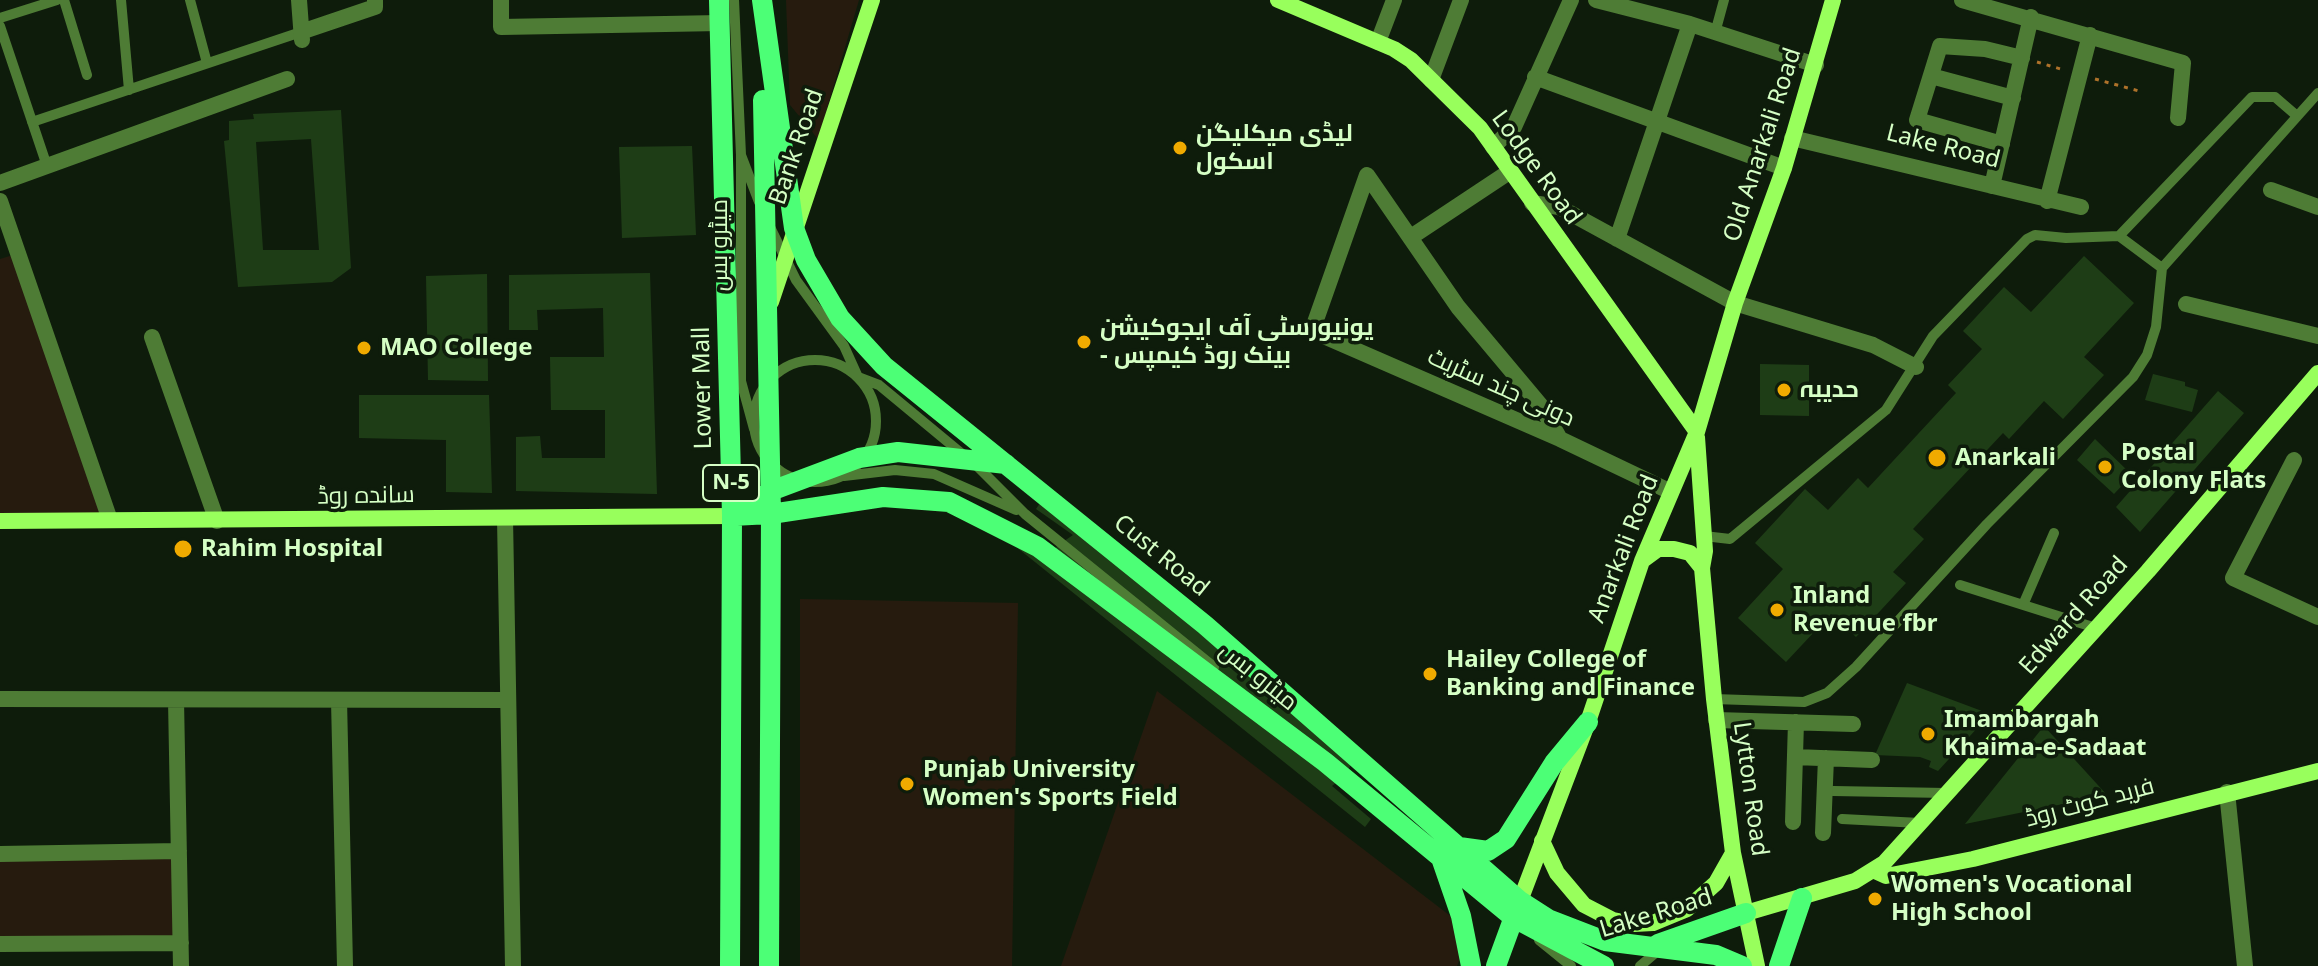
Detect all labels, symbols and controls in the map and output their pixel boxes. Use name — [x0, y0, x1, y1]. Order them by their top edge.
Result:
street label: Old Anarkali Road — [1718, 44, 1808, 246]
street label: Bank Road — [764, 85, 830, 209]
street label: Lodge Road — [1485, 105, 1587, 231]
street label: Lake Road — [1883, 119, 2003, 175]
place label: لیڈی میکلیگن اسکول — [1196, 120, 1353, 176]
marker: لیڈی میکلیگن اسکول — [1171, 139, 1189, 157]
street label: میٹرو بس — [706, 199, 734, 291]
place label: یونیورسٹی آف ایجوکیشن - بینک روڈ کیمپس — [1100, 314, 1373, 370]
street label: Lower Mall — [688, 326, 718, 450]
marker: یونیورسٹی آف ایجوکیشن - بینک روڈ کیمپس — [1075, 333, 1093, 351]
place label: MAO College — [380, 334, 533, 362]
marker: MAO College — [355, 339, 373, 357]
street label: دونی چند سٹریٹ — [1423, 343, 1579, 433]
place label: حدیبہ — [1800, 376, 1859, 404]
marker: حدیبہ — [1775, 381, 1793, 399]
place label: Postal Colony Flats — [2121, 439, 2266, 495]
place label: Anarkali — [1955, 444, 2056, 472]
marker: Anarkali — [1926, 447, 1948, 469]
marker: Postal Colony Flats — [2096, 458, 2114, 476]
road number: N-5 — [703, 465, 759, 501]
street label: Anarkali Road — [1583, 471, 1665, 627]
street label: ساندہ روڈ — [317, 481, 415, 511]
street label: Cust Road — [1108, 509, 1214, 603]
place label: Rahim Hospital — [201, 535, 383, 563]
marker: Rahim Hospital — [172, 538, 194, 560]
street label: Edward Road — [2014, 551, 2134, 681]
place label: Inland Revenue fbr — [1793, 582, 1938, 638]
marker: Inland Revenue fbr — [1768, 601, 1786, 619]
street label: میٹرو بس — [1213, 637, 1303, 717]
place label: Hailey College of Banking and Finance — [1446, 646, 1695, 702]
marker: Hailey College of Banking and Finance — [1421, 665, 1439, 683]
place label: Imambargah Khaima-e-Sadaat — [1944, 706, 2146, 762]
street label: Lytton Road — [1726, 720, 1774, 858]
marker: Imambargah Khaima-e-Sadaat — [1919, 725, 1937, 743]
place label: Punjab University Women's Sports Field — [923, 756, 1178, 812]
street label: فرید کوٹ روڈ — [2022, 772, 2158, 834]
marker: Punjab University Women's Sports Field — [898, 775, 916, 793]
place label: Women's Vocational High School — [1891, 871, 2132, 927]
street label: Lake Road — [1596, 883, 1716, 945]
marker: Women's Vocational High School — [1866, 890, 1884, 908]

